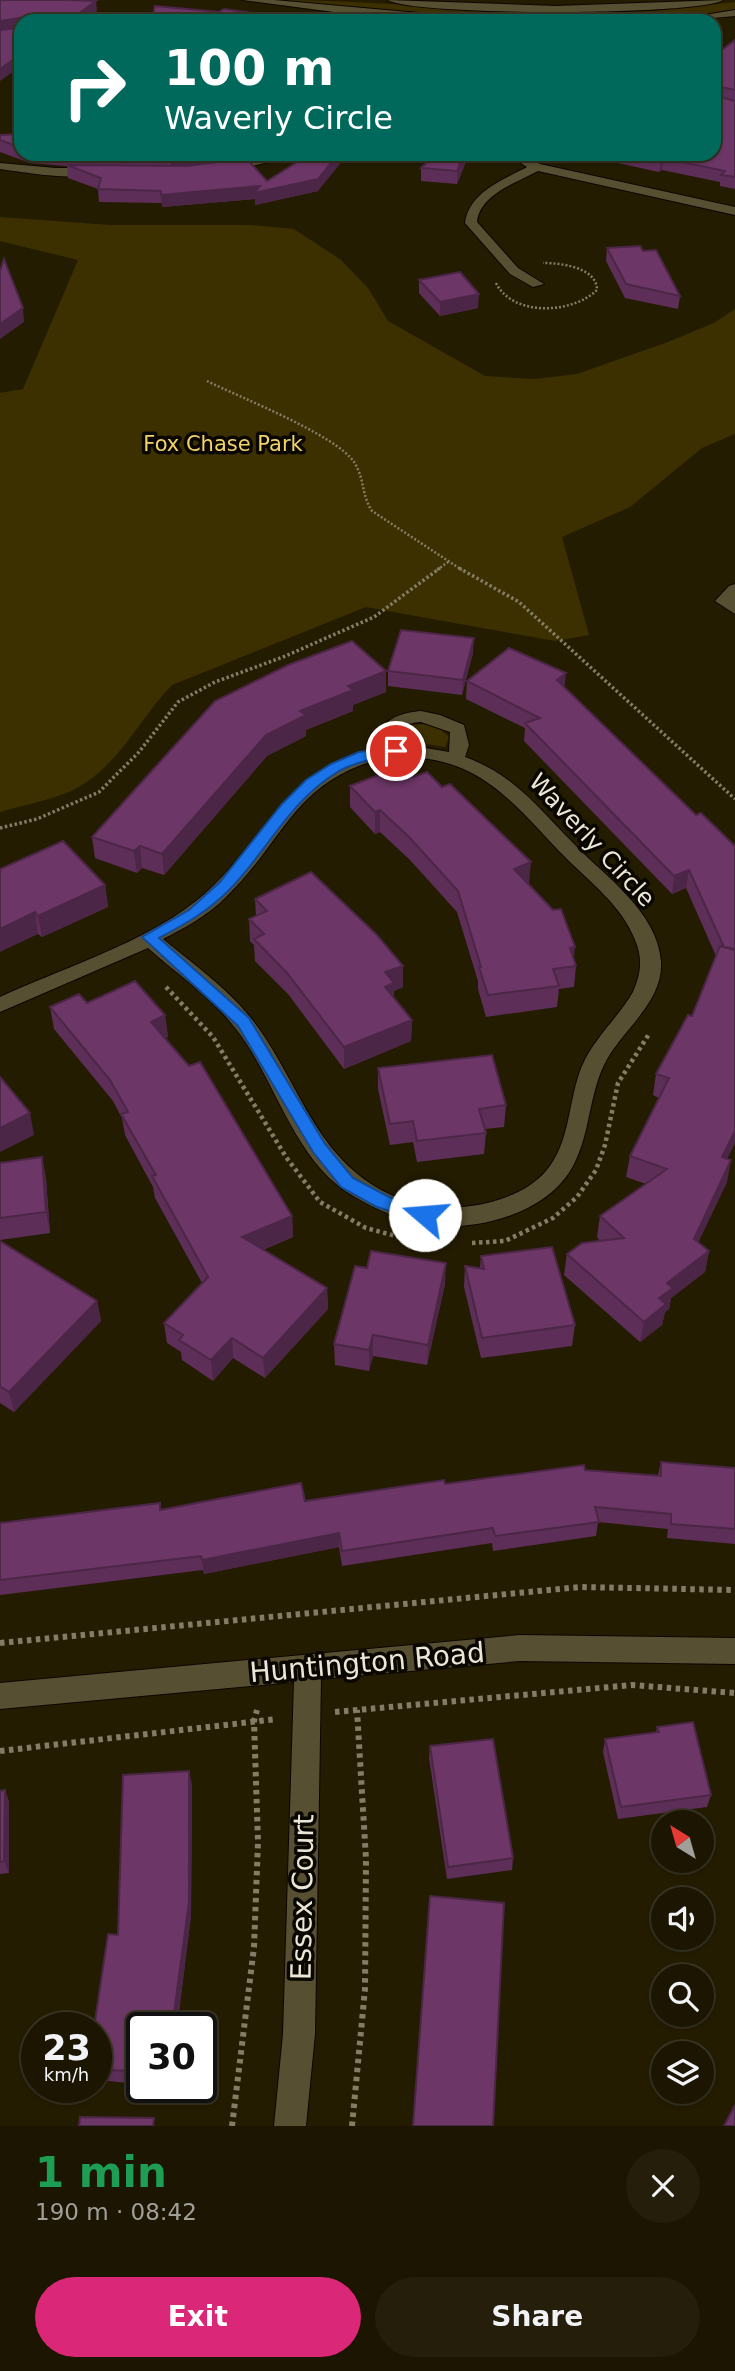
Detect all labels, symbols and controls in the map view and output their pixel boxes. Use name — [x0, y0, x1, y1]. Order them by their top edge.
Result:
text: 100 m — [164, 40, 334, 97]
icon: right — [49, 42, 140, 133]
text: Waverly Circle — [164, 99, 393, 137]
park label: Fox Chase Park — [143, 432, 304, 456]
pin — [366, 721, 426, 781]
icon: arrive — [377, 732, 415, 770]
street label: Waverly Circle — [523, 768, 661, 912]
position arrow — [388, 1178, 462, 1252]
street label: Huntington Road — [248, 1636, 486, 1689]
north arrow — [651, 1810, 714, 1872]
map controls — [651, 1810, 714, 2104]
street label: Essex Court — [285, 1814, 320, 1980]
button: sound — [651, 1887, 714, 1950]
button: search — [651, 1964, 714, 2027]
speed limit sign: 30 — [126, 2012, 217, 2103]
text: 23 — [42, 2028, 91, 2068]
button: layers — [651, 2041, 714, 2104]
text: km/h — [44, 2064, 89, 2085]
text: 1 min — [35, 2148, 167, 2197]
button: close — [626, 2149, 700, 2223]
text: 190 m · 08:42 — [35, 2199, 197, 2225]
button: Exit — [35, 2277, 361, 2357]
button: Share — [375, 2277, 700, 2357]

